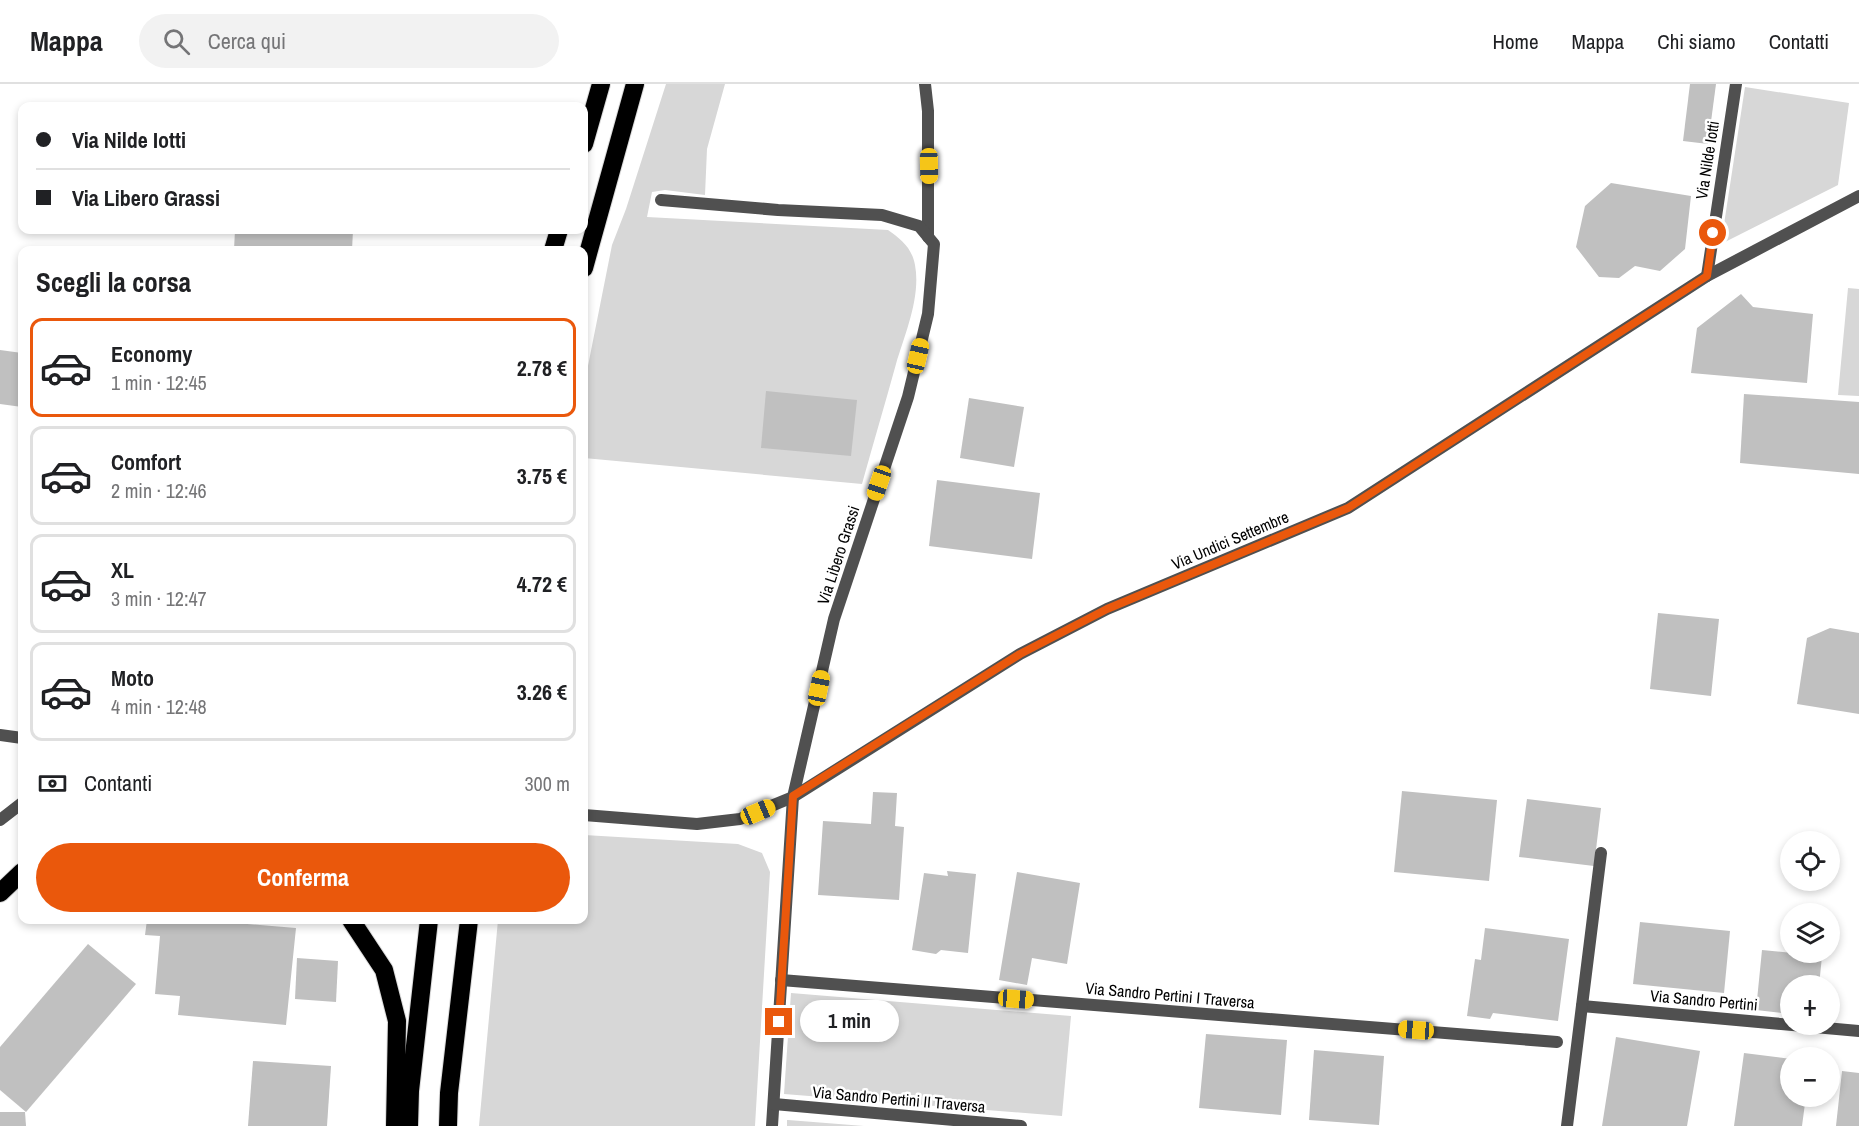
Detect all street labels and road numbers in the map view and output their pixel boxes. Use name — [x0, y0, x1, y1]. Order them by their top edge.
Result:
street label: Via Nilde Iotti — [1690, 119, 1724, 201]
street label: Via Libero Grassi — [812, 503, 864, 607]
street label: Via Undici Settembre — [1168, 505, 1292, 575]
street label: Via Sandro Pertini I Traversa — [1084, 977, 1256, 1013]
street label: Via Sandro Pertini — [1649, 984, 1759, 1016]
street label: Via Sandro Pertini II Traversa — [812, 1080, 987, 1118]

